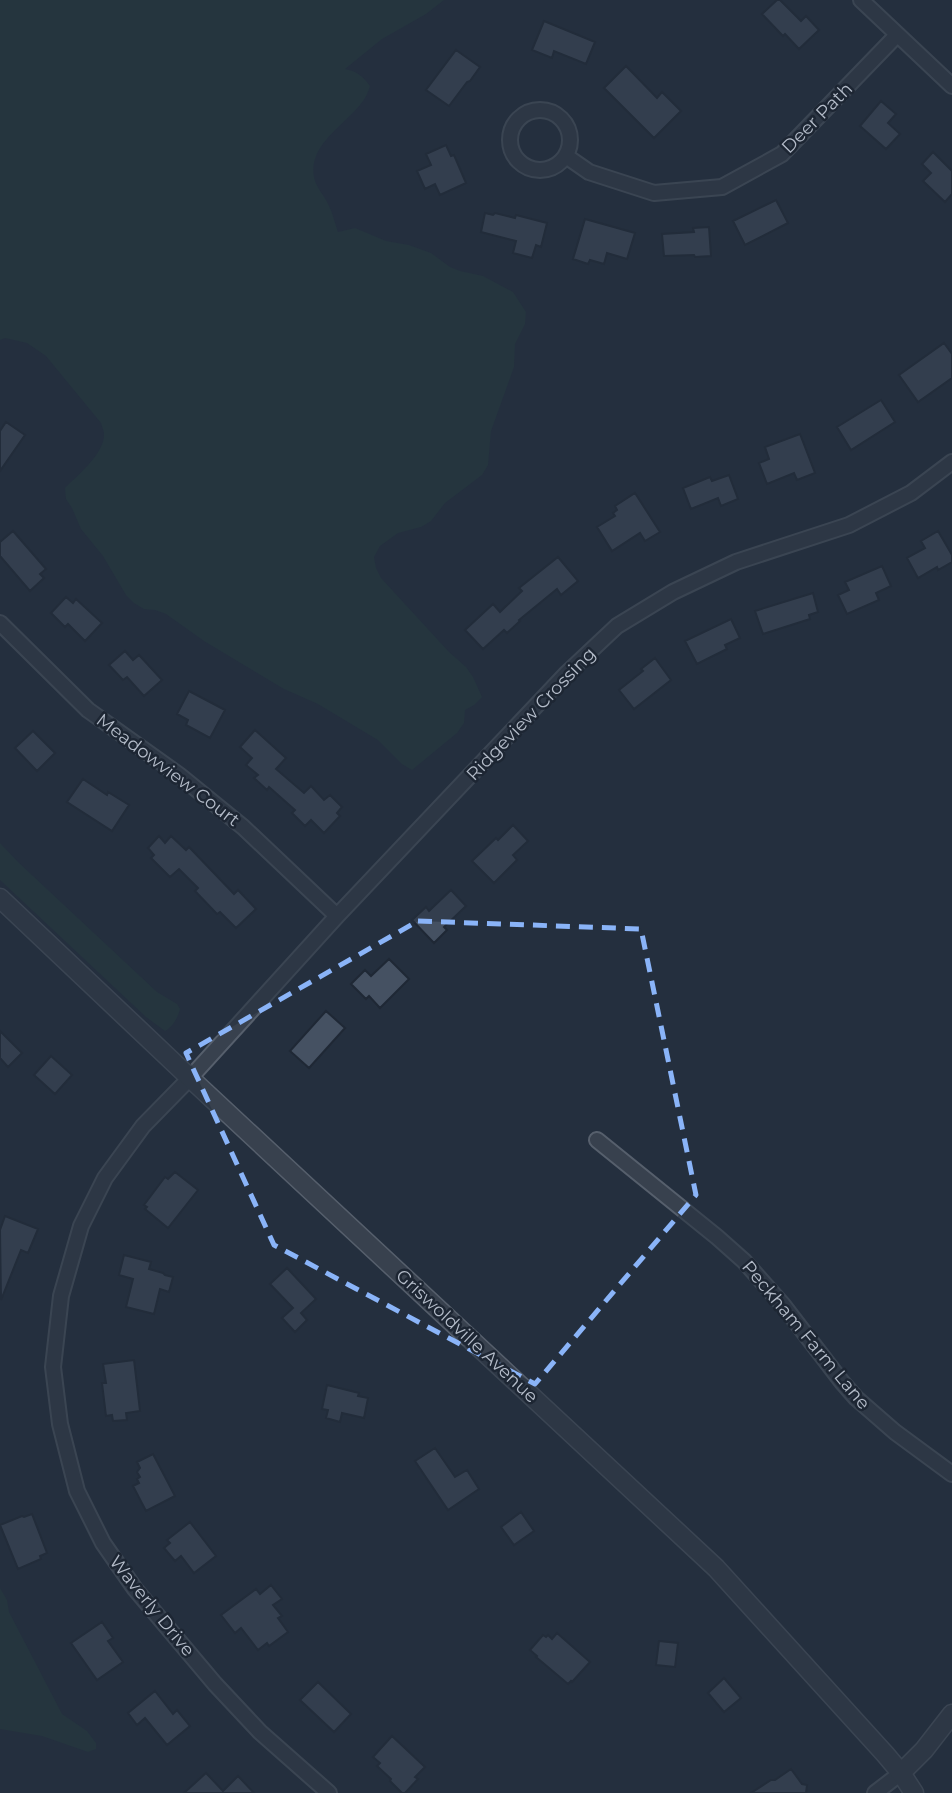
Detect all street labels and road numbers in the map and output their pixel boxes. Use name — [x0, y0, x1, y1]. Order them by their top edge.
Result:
street label: Deer Path — [777, 78, 857, 158]
street label: Ridgeview Crossing — [462, 643, 600, 785]
street label: Meadowview Court — [92, 709, 244, 831]
street label: Peckham Farm Lane — [737, 1256, 875, 1414]
street label: Griswoldville Avenue — [391, 1264, 543, 1408]
street label: Waverly Drive — [105, 1551, 199, 1661]

